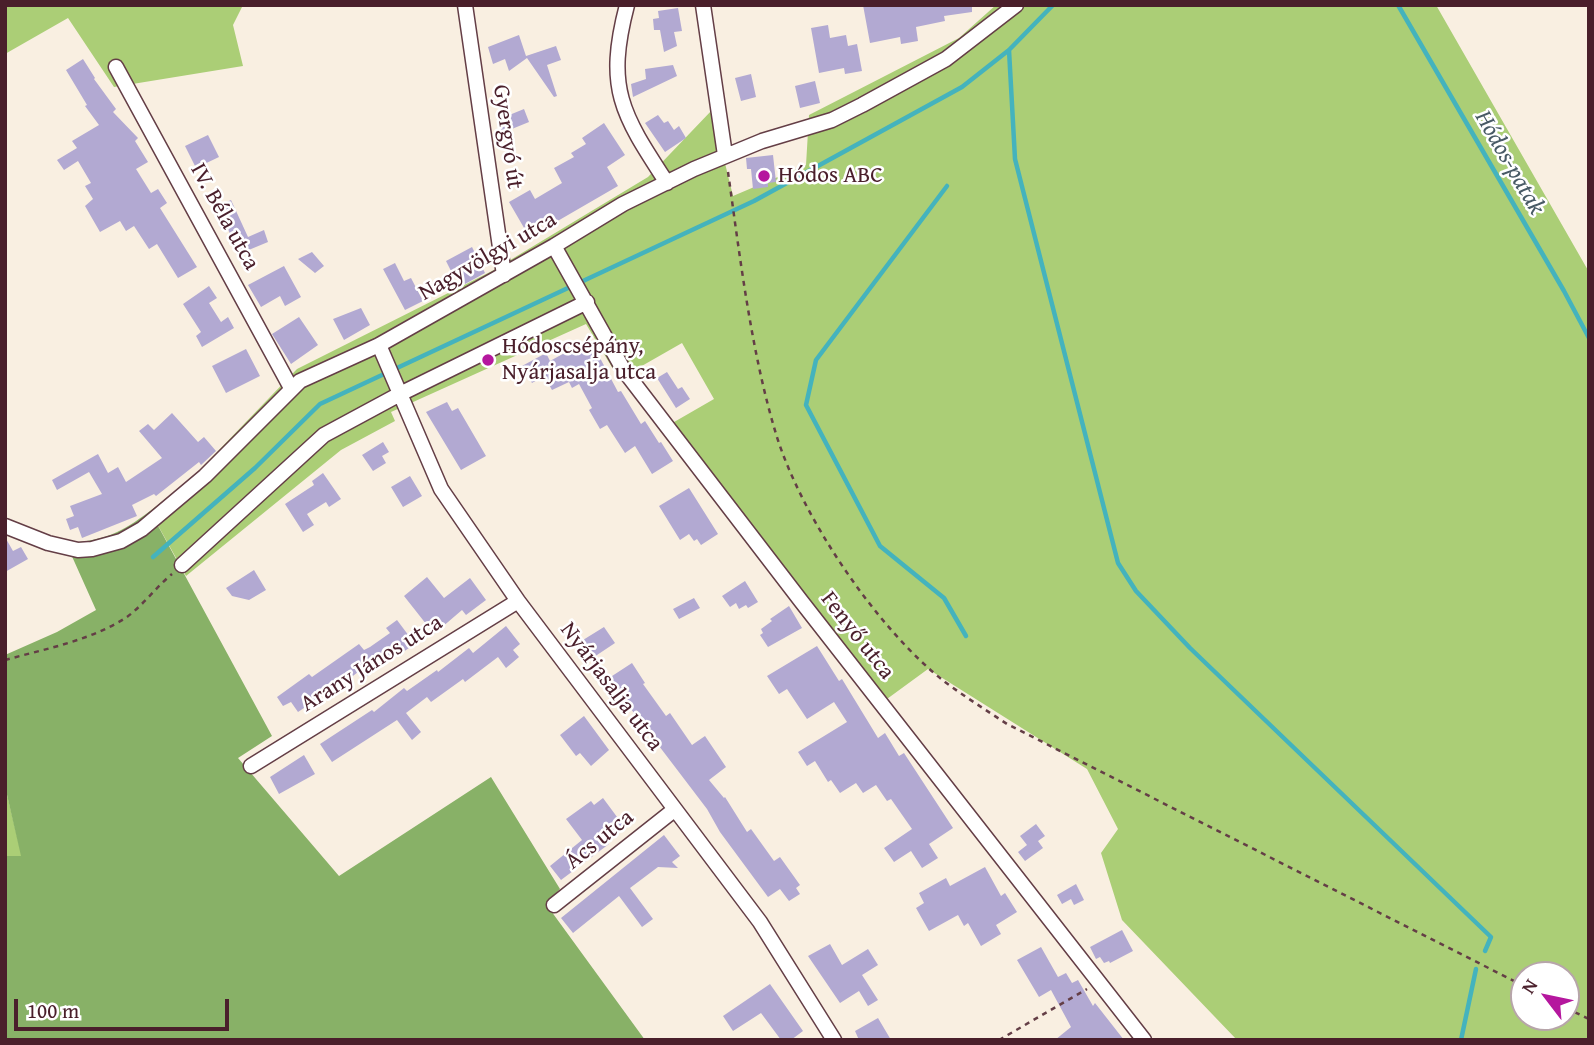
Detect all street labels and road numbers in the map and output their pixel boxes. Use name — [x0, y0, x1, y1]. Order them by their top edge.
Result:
street label: Gyergyó út — [486, 83, 528, 191]
street label: IV. Béla utca — [183, 159, 265, 275]
street label: Nagyvölgyi utca — [414, 206, 562, 308]
street label: Fenyő utca — [814, 587, 900, 685]
street label: Arany János utca — [296, 609, 448, 719]
street label: Nyárjasalja utca — [554, 617, 668, 757]
street label: Ács utca — [560, 804, 640, 876]

